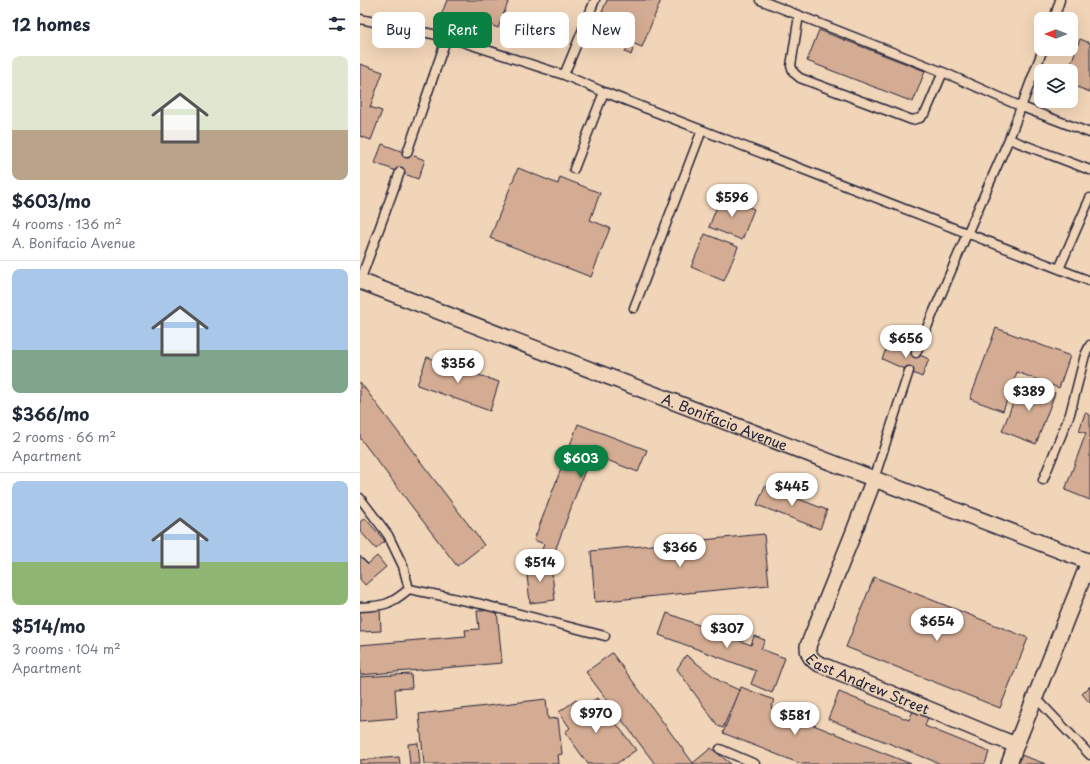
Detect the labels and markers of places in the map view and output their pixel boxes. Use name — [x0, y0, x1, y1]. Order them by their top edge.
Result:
pin: $596 — [708, 184, 756, 218]
pin: $656 — [882, 325, 930, 359]
pin: $356 — [434, 350, 482, 384]
pin: $389 — [1005, 378, 1053, 412]
pin: $603 — [557, 445, 605, 479]
pin: $445 — [768, 473, 816, 507]
pin: $366 — [656, 534, 704, 568]
pin: $514 — [516, 549, 564, 583]
pin: $654 — [913, 608, 961, 642]
pin: $307 — [703, 615, 751, 649]
pin: $970 — [572, 700, 620, 734]
pin: $581 — [771, 702, 819, 736]

